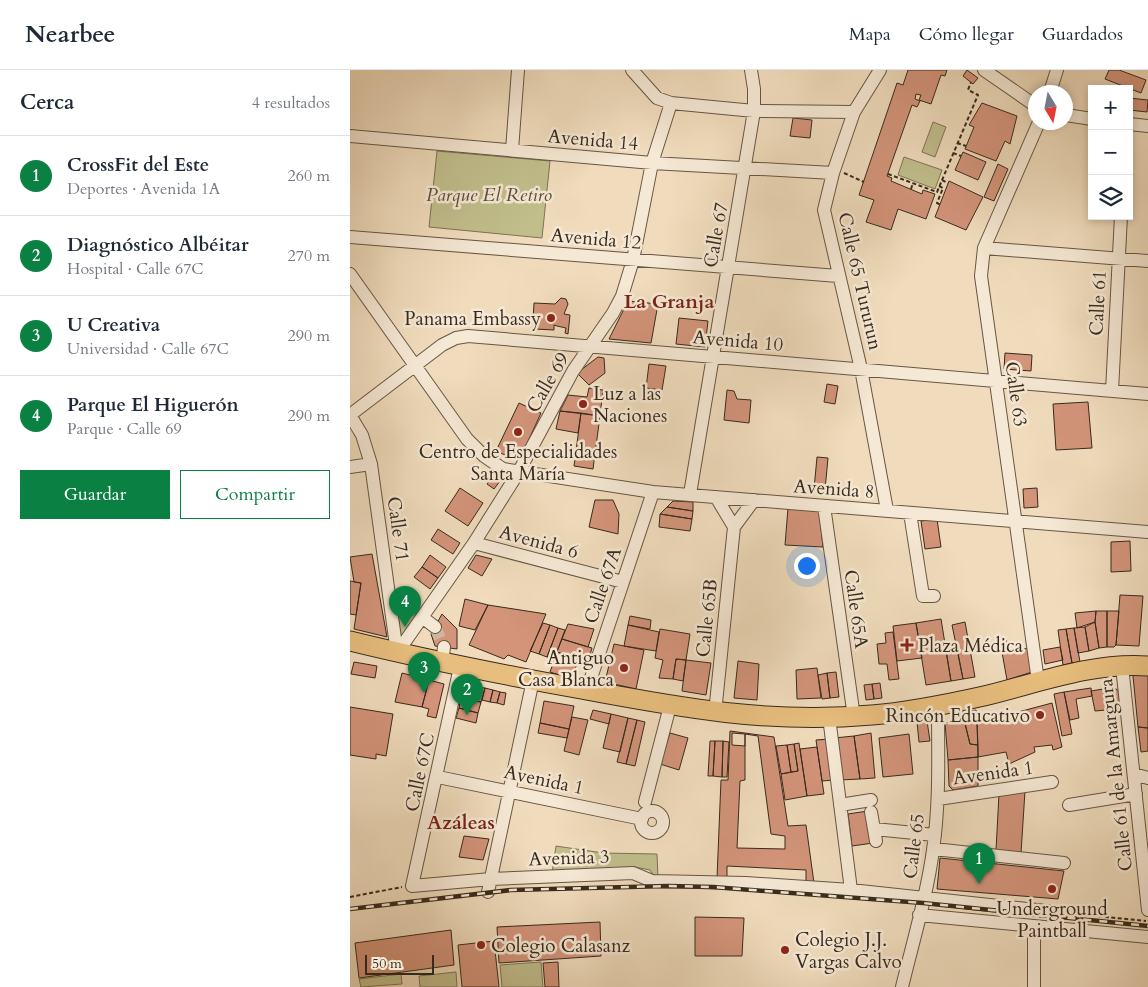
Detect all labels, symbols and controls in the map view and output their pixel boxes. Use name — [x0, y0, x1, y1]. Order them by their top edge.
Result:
text: Nearbee — [25, 18, 115, 51]
text: Mapa — [849, 22, 891, 47]
text: Cómo llegar — [919, 22, 1014, 47]
text: Guardados — [1042, 22, 1123, 47]
north arrow — [1028, 85, 1073, 130]
map controls — [1088, 85, 1133, 220]
button: + — [1088, 85, 1133, 130]
text: Cerca — [20, 88, 74, 117]
text: 4 resultados — [252, 92, 330, 114]
street label: Avenida 14 — [547, 123, 640, 157]
button: − — [1088, 130, 1133, 175]
text: CrossFit del Este — [67, 152, 209, 178]
text: 1 — [32, 165, 40, 187]
text: 260 m — [288, 165, 330, 187]
button: layers — [1088, 175, 1133, 220]
text: Deportes · Avenida 1A — [67, 178, 220, 200]
park label: Parque El Retiro — [426, 182, 552, 208]
street label: Calle 67 — [697, 200, 735, 270]
street label: Calle 65 Tururun — [832, 210, 889, 353]
street label: Avenida 12 — [550, 222, 643, 256]
text: Diagnóstico Albéitar — [67, 232, 249, 258]
text: 2 — [32, 245, 40, 267]
text: 270 m — [288, 245, 330, 267]
text: Hospital · Calle 67C — [67, 258, 204, 280]
street label: Calle 61 — [1083, 270, 1113, 336]
district label: La Granja — [624, 288, 714, 315]
place label: Panama Embassy — [404, 306, 541, 332]
text: U Creativa — [67, 312, 160, 338]
marker: Panama Embassy — [545, 312, 557, 324]
street label: Avenida 10 — [692, 324, 785, 358]
text: 3 — [32, 325, 40, 347]
text: 290 m — [288, 325, 330, 347]
text: Universidad · Calle 67C — [67, 338, 229, 360]
street label: Calle 69 — [520, 347, 576, 417]
street label: Calle 63 — [999, 360, 1033, 428]
place label: Luz a las Naciones — [593, 381, 667, 429]
text: Parque El Higuerón — [67, 392, 239, 418]
marker: Luz a las Naciones — [577, 398, 589, 410]
text: 4 — [32, 405, 40, 427]
text: 290 m — [288, 405, 330, 427]
text: Parque · Calle 69 — [67, 418, 182, 440]
marker: Centro de Especialidades Santa María — [512, 426, 524, 438]
place label: Centro de Especialidades Santa María — [419, 439, 617, 487]
button: Guardar — [20, 470, 170, 519]
button: Compartir — [180, 470, 330, 519]
street label: Avenida 8 — [793, 473, 875, 505]
street label: Calle 71 — [381, 495, 415, 563]
street label: Avenida 6 — [496, 519, 581, 565]
street label: Calle 67A — [578, 543, 628, 627]
your location — [794, 553, 820, 579]
street label: Calle 65A — [838, 568, 874, 651]
street label: Calle 65B — [690, 578, 724, 659]
pin: 4 — [389, 586, 421, 627]
place label: Plaza Médica — [918, 633, 1023, 659]
marker: Plaza Médica — [900, 638, 914, 652]
place label: Antiguo Casa Blanca — [518, 645, 614, 693]
pin: 3 — [408, 652, 440, 693]
marker: Antiguo Casa Blanca — [618, 662, 630, 674]
pin: 2 — [451, 674, 483, 715]
street label: Calle 61 de la Amargura — [1093, 677, 1139, 873]
place label: Rincón Educativo — [885, 703, 1030, 729]
marker: Rincón Educativo — [1034, 709, 1046, 721]
street label: Calle 67C — [399, 730, 441, 814]
street label: Avenida 1 — [951, 754, 1035, 792]
street label: Avenida 1 — [501, 759, 586, 801]
district label: Azáleas — [427, 809, 495, 836]
street label: Calle 65 — [897, 812, 931, 880]
pin: 1 — [963, 843, 995, 884]
street label: Avenida 3 — [528, 844, 610, 872]
marker: Underground Paintball — [1046, 883, 1058, 895]
place label: Underground Paintball — [996, 896, 1108, 944]
place label: Colegio J.J. Vargas Calvo — [795, 927, 902, 975]
place label: Colegio Calasanz — [491, 933, 631, 959]
marker: Colegio Calasanz — [475, 939, 487, 951]
marker: Colegio J.J. Vargas Calvo — [779, 944, 791, 956]
scale bar — [365, 952, 434, 975]
text: 50 m — [372, 954, 402, 973]

